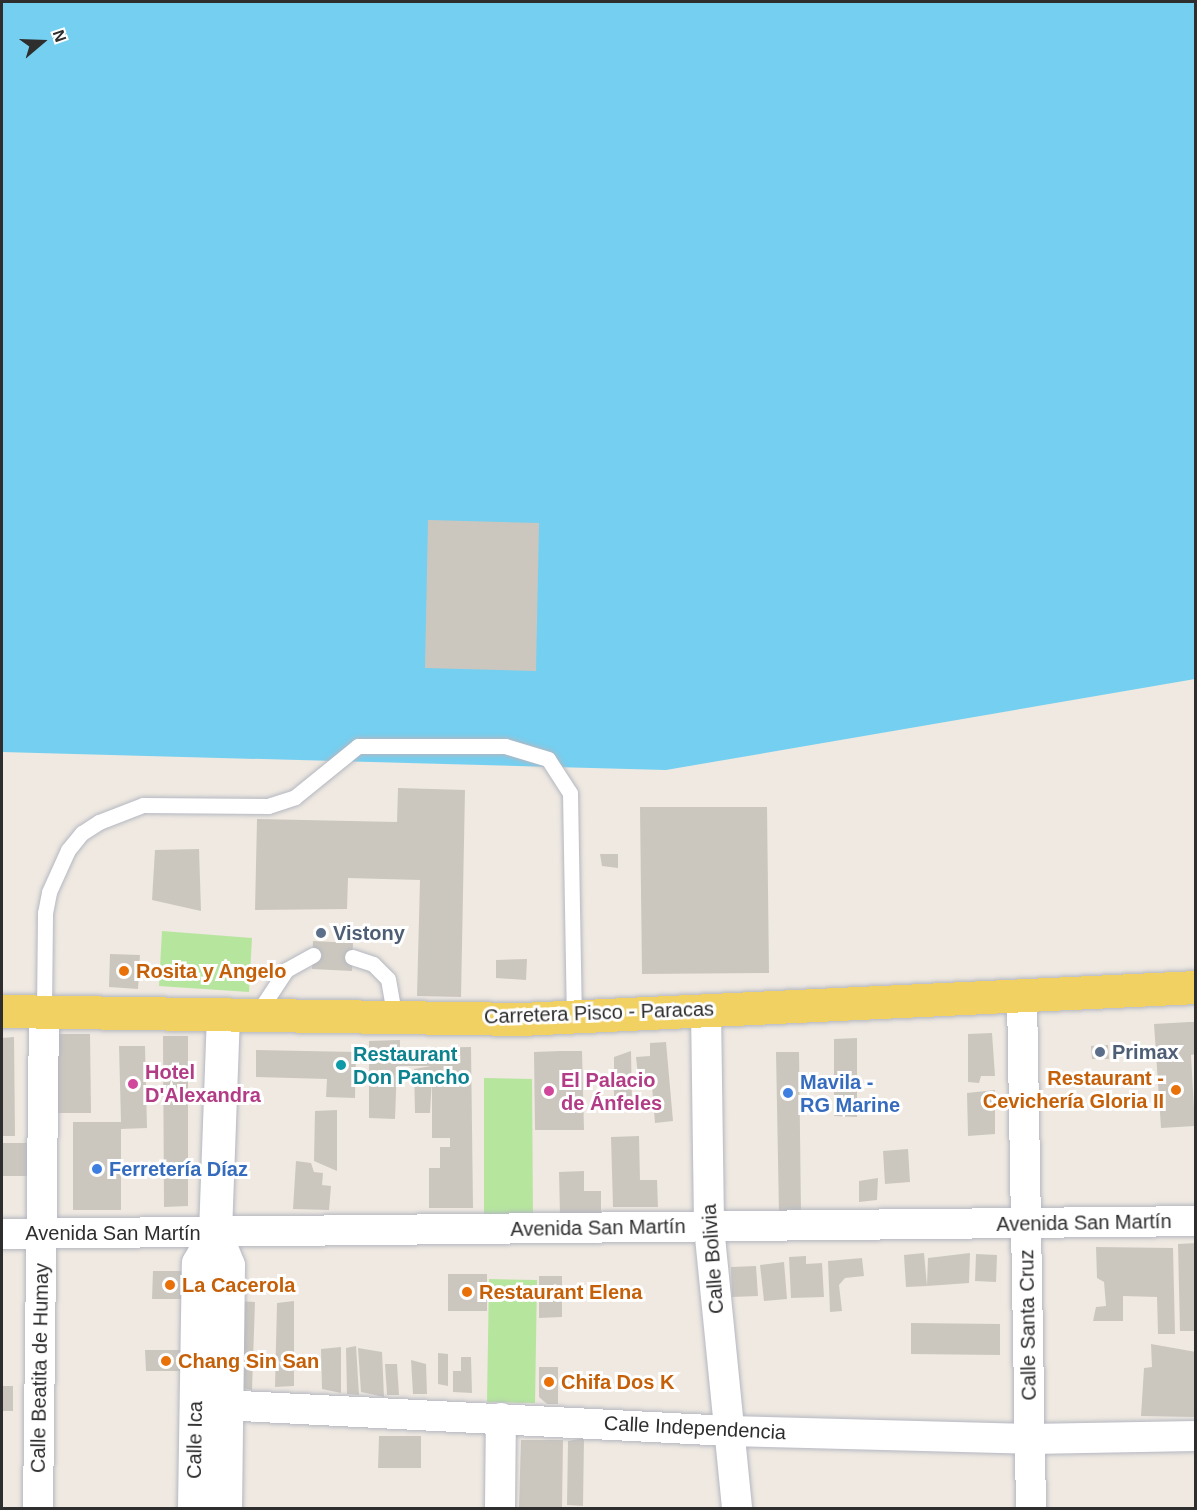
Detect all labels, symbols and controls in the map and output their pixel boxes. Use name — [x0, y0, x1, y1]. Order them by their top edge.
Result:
north arrow — [12, 12, 72, 72]
text: N — [50, 28, 69, 44]
place label: Vistony — [333, 921, 405, 945]
marker: Vistony — [314, 926, 328, 940]
place label: Rosita y Angelo — [136, 959, 287, 983]
marker: Rosita y Angelo — [117, 964, 131, 978]
street label: Carretera Pisco - Paracas — [484, 997, 714, 1029]
place label: Primax — [1112, 1040, 1179, 1064]
place label: Restaurant Don Pancho — [353, 1042, 470, 1089]
marker: Primax — [1093, 1045, 1107, 1059]
marker: Restaurant Don Pancho — [334, 1058, 348, 1072]
place label: Hotel D'Alexandra — [145, 1060, 261, 1107]
place label: Restaurant - Cevichería Gloria II — [983, 1066, 1164, 1113]
place label: El Palacio de Ánfeles — [561, 1068, 662, 1115]
place label: Mavila - RG Marine — [800, 1070, 900, 1117]
marker: Hotel D'Alexandra — [126, 1077, 140, 1091]
marker: Restaurant - Cevichería Gloria II — [1169, 1083, 1183, 1097]
marker: El Palacio de Ánfeles — [542, 1084, 556, 1098]
marker: Mavila - RG Marine — [781, 1086, 795, 1100]
place label: Ferretería Díaz — [109, 1157, 248, 1181]
marker: Ferretería Díaz — [90, 1162, 104, 1176]
street label: Calle Bolivia — [697, 1203, 729, 1315]
street label: Avenida San Martín — [996, 1209, 1172, 1237]
street label: Avenida San Martín — [510, 1214, 686, 1242]
street label: Avenida San Martín — [25, 1221, 201, 1245]
street label: Calle Santa Cruz — [1015, 1249, 1041, 1401]
street label: Calle Beatita de Humay — [26, 1263, 54, 1473]
place label: La Cacerola — [182, 1273, 295, 1297]
marker: La Cacerola — [163, 1278, 177, 1292]
place label: Restaurant Elena — [479, 1280, 642, 1304]
marker: Restaurant Elena — [460, 1285, 474, 1299]
place label: Chang Sin San — [178, 1349, 319, 1373]
marker: Chang Sin San — [159, 1354, 173, 1368]
place label: Chifa Dos K — [561, 1370, 674, 1394]
marker: Chifa Dos K — [542, 1375, 556, 1389]
street label: Calle Ica — [182, 1401, 208, 1479]
street label: Calle Independencia — [603, 1411, 787, 1445]

